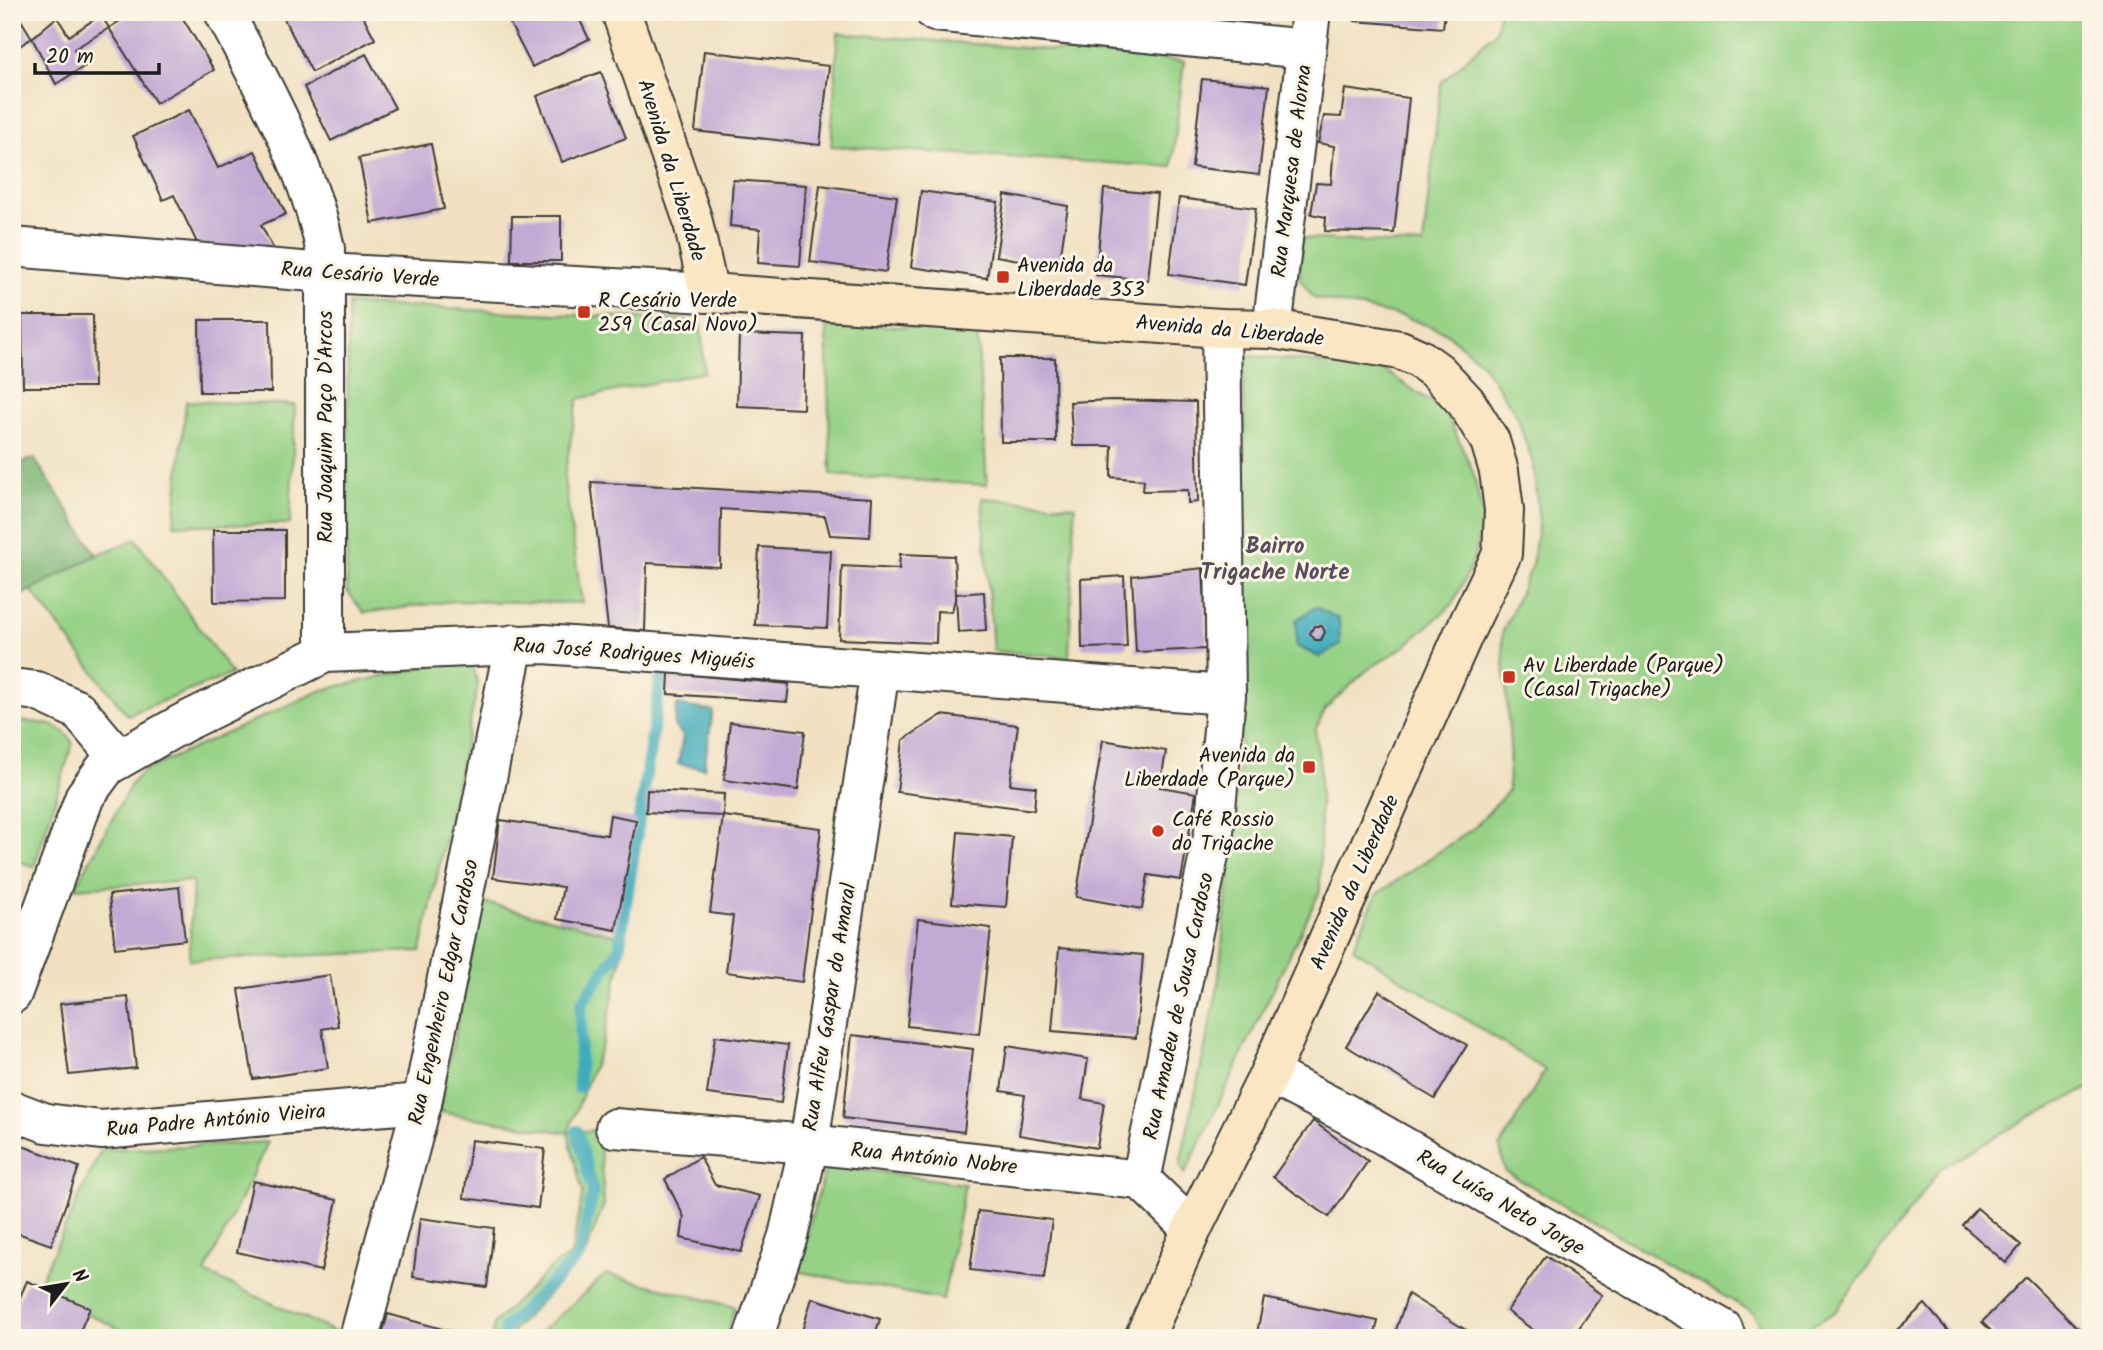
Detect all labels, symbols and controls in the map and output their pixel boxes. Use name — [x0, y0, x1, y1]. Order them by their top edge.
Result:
scale bar — [35, 32, 159, 76]
text: 20 m — [46, 41, 94, 74]
street label: Rua Marquesa de Alorna — [1263, 63, 1322, 280]
street label: Avenida da Liberdade — [627, 75, 714, 266]
place label: Avenida da Liberdade 353 — [1017, 250, 1145, 307]
street label: Rua Cesário Verde — [279, 253, 441, 298]
marker: Avenida da Liberdade 353 — [995, 269, 1011, 285]
place label: R Cesário Verde 259 (Casal Novo) — [598, 285, 758, 342]
marker: R Cesário Verde 259 (Casal Novo) — [576, 304, 592, 320]
street label: Avenida da Liberdade — [1134, 307, 1326, 356]
street label: Rua Joaquim Paço D'Arcos — [310, 311, 343, 543]
district label: Bairro Trigache Norte — [1201, 529, 1349, 591]
street label: Rua José Rodrigues Miguéis — [512, 630, 756, 679]
place label: Av Liberdade (Parque) (Casal Trigache) — [1523, 650, 1724, 707]
marker: Av Liberdade (Parque) (Casal Trigache) — [1501, 669, 1517, 685]
place label: Avenida da Liberdade (Parque) — [1124, 740, 1295, 797]
marker: Avenida da Liberdade (Parque) — [1301, 759, 1317, 775]
street label: Avenida da Liberdade — [1302, 789, 1409, 976]
place label: Café Rossio do Trigache — [1172, 804, 1274, 861]
marker: Café Rossio do Trigache — [1150, 823, 1166, 839]
street label: Rua Engenheiro Edgar Cardoso — [400, 856, 489, 1128]
street label: Rua Amadeu de Sousa Cardoso — [1135, 870, 1224, 1143]
street label: Rua Alfeu Gaspar do Amaral — [795, 881, 866, 1134]
street label: Rua Padre António Vieira — [105, 1095, 327, 1148]
street label: Rua António Nobre — [849, 1134, 1019, 1185]
street label: Rua Luísa Neto Jorge — [1410, 1142, 1591, 1265]
north arrow — [32, 1248, 102, 1318]
text: N — [63, 1263, 95, 1289]

